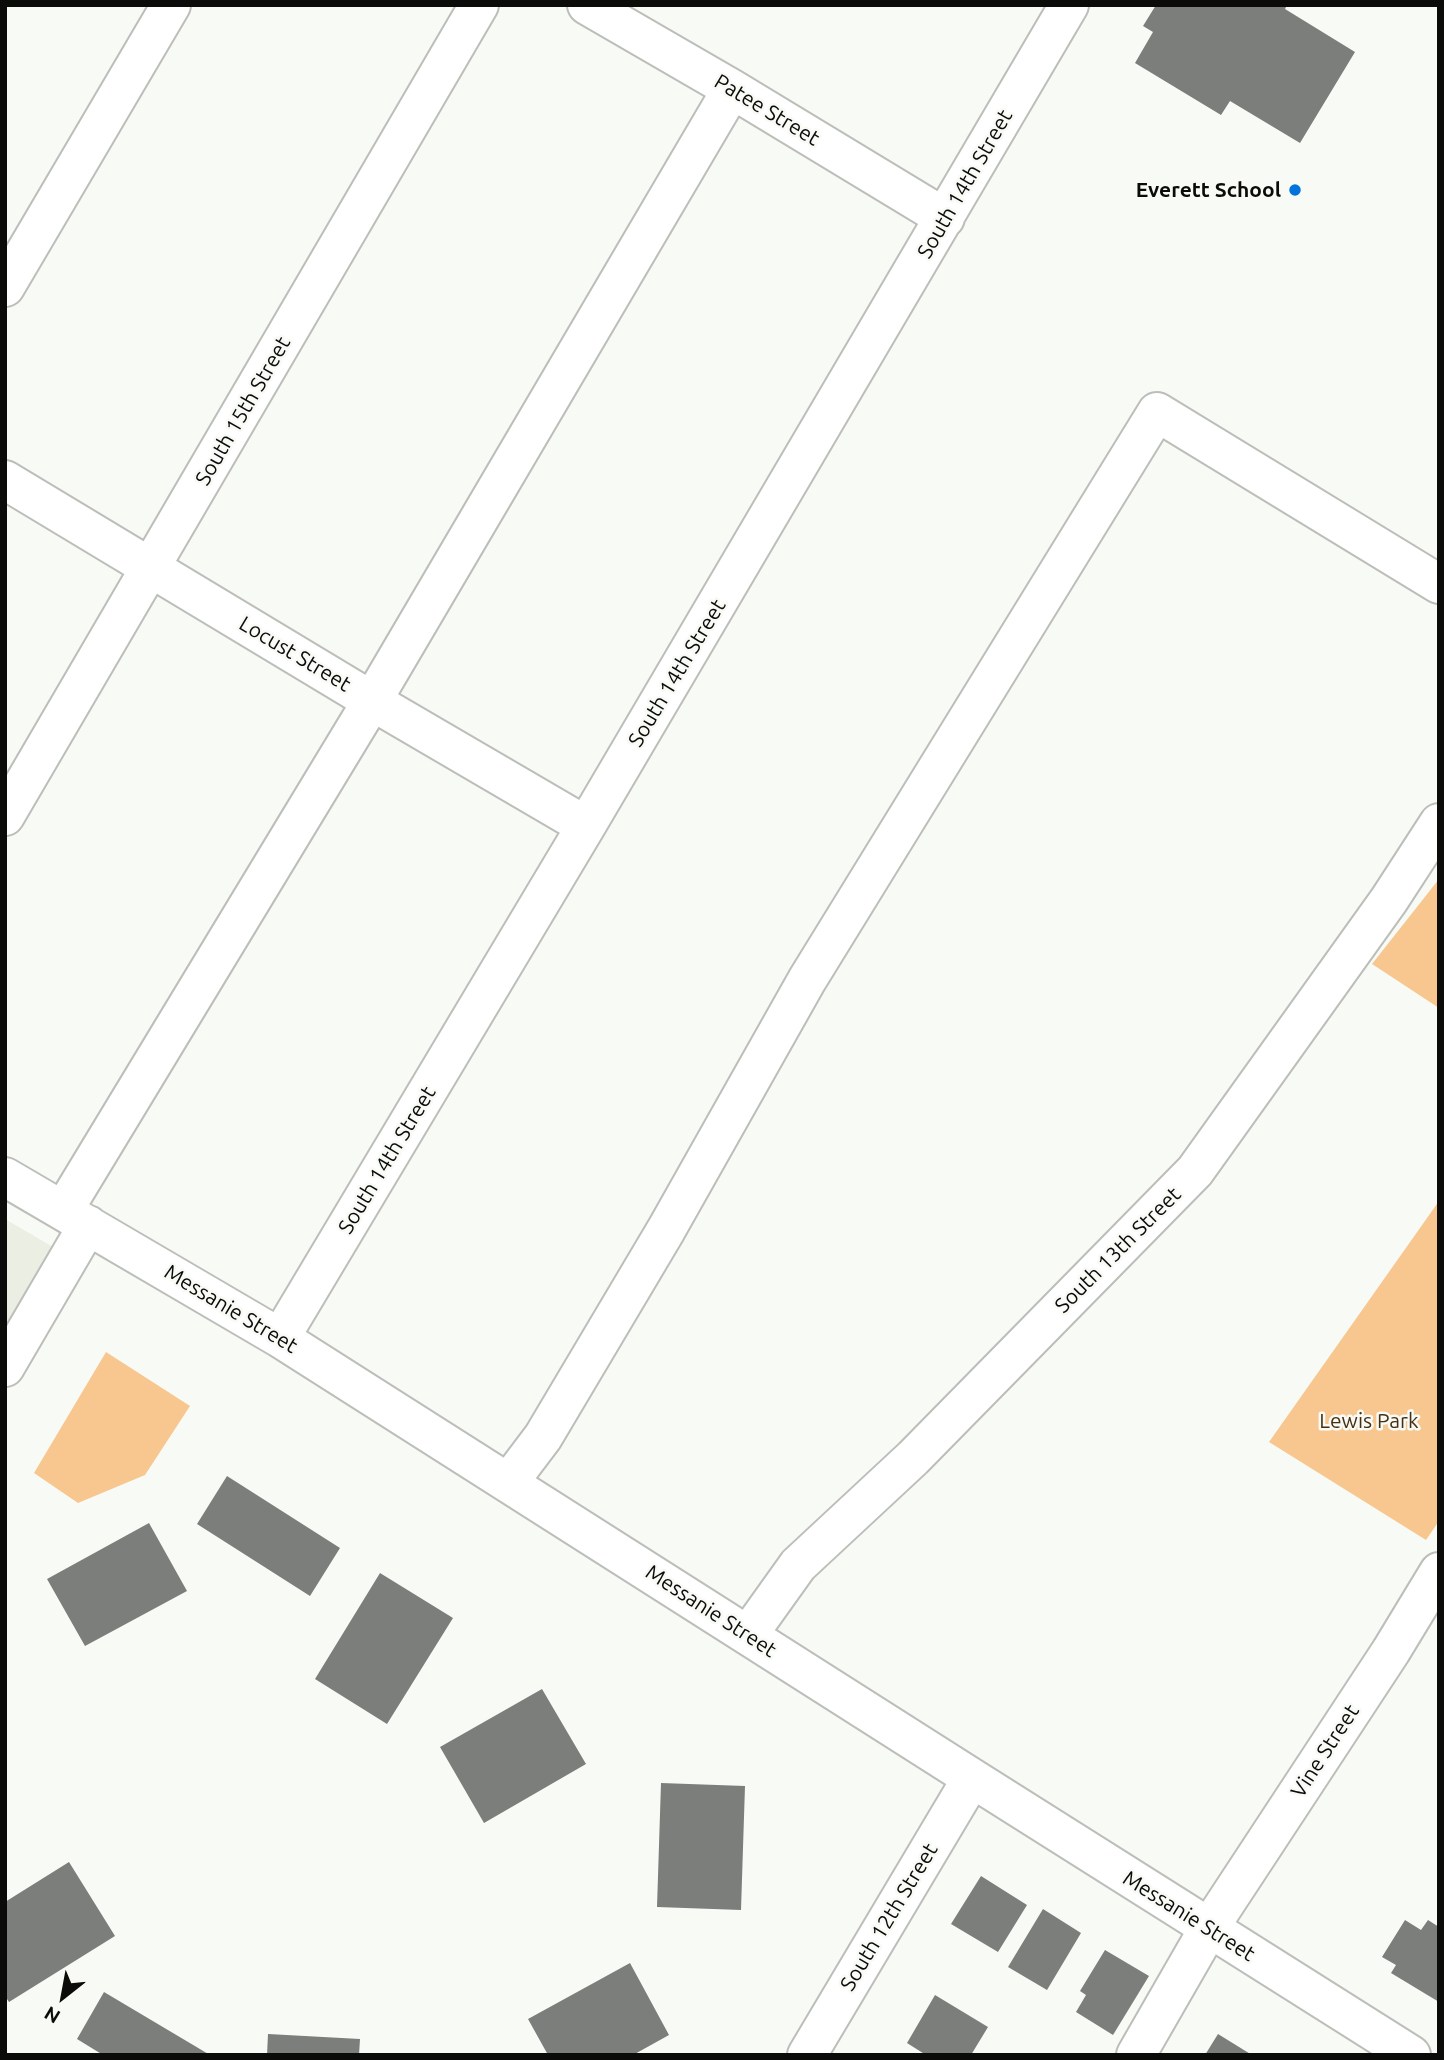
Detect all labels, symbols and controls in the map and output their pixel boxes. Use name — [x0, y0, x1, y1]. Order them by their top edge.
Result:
street label: Patee Street — [710, 69, 824, 151]
street label: South 14th Street — [912, 105, 1018, 263]
place label: Everett School — [1136, 177, 1281, 203]
marker: Everett School — [1287, 182, 1303, 198]
street label: South 15th Street — [190, 332, 296, 490]
street label: South 14th Street — [623, 595, 731, 751]
street label: Locust Street — [235, 611, 355, 697]
street label: South 14th Street — [333, 1082, 441, 1238]
street label: South 13th Street — [1050, 1182, 1186, 1318]
street label: Messanie Street — [160, 1259, 302, 1359]
park label: Lewis Park — [1319, 1408, 1419, 1434]
street label: Messanie Street — [641, 1559, 781, 1663]
street label: Vine Street — [1286, 1700, 1364, 1802]
street label: South 12th Street — [835, 1839, 943, 1995]
street label: Messanie Street — [1118, 1865, 1260, 1967]
north arrow — [28, 1962, 98, 2032]
text: N — [40, 2002, 64, 2028]

